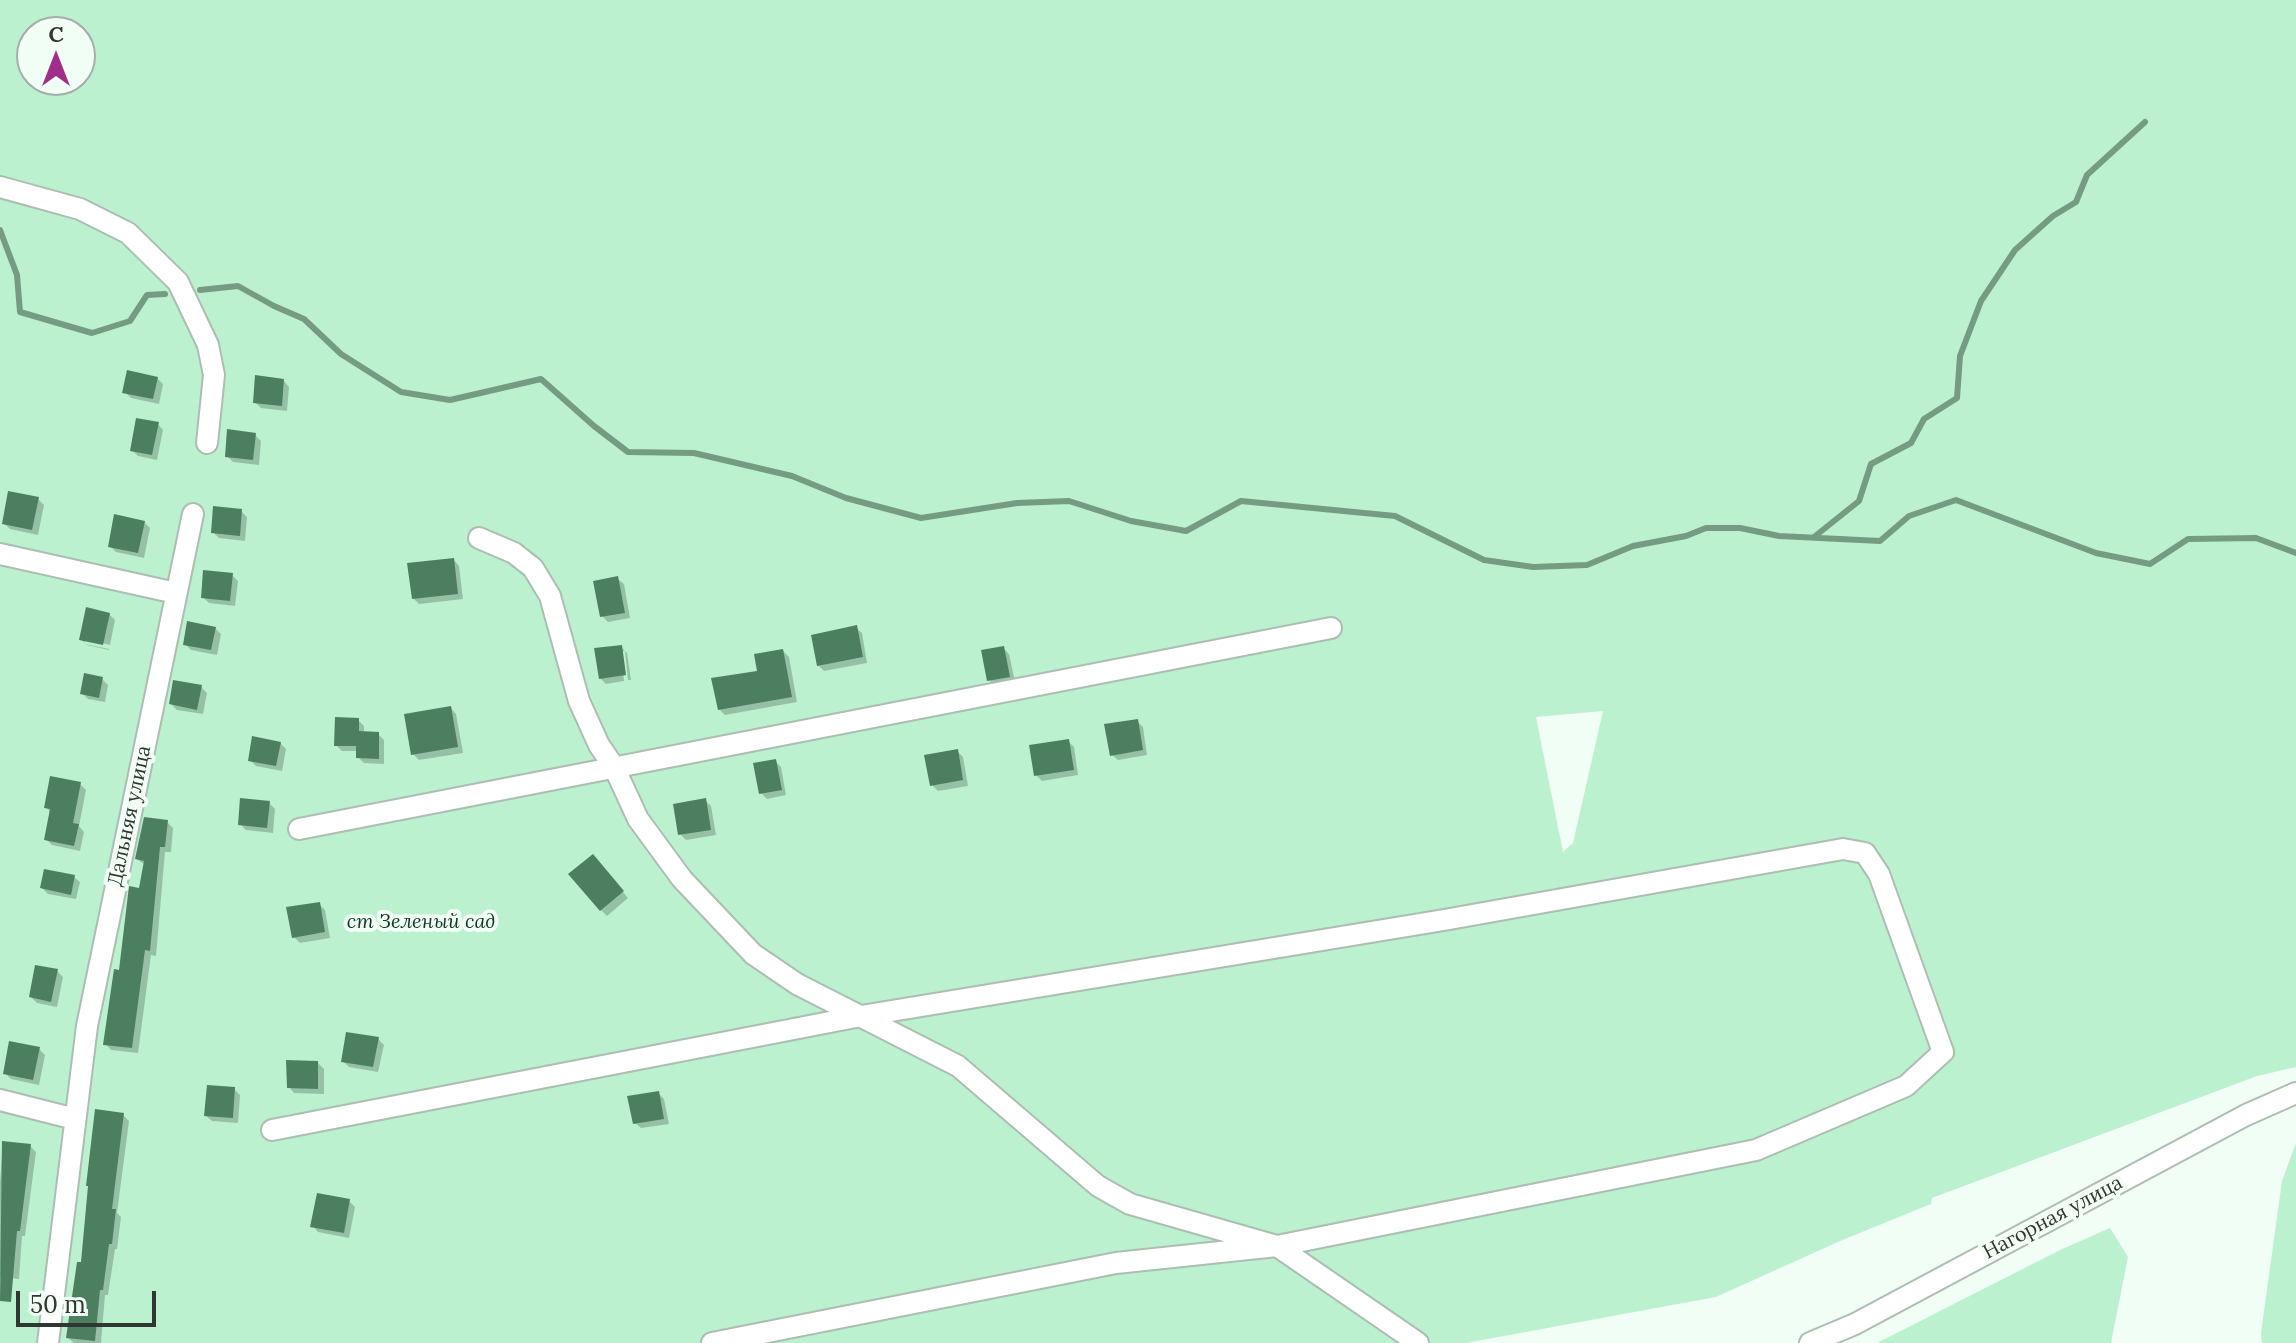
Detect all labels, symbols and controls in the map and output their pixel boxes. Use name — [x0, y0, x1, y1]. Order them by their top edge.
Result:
north arrow — [16, 16, 96, 96]
text: С — [48, 20, 64, 48]
street label: Дальняя улица — [103, 744, 157, 888]
park label: ст Зеленый сад — [347, 910, 495, 934]
street label: Нагорная улица — [1979, 1171, 2127, 1265]
scale bar — [20, 1275, 160, 1325]
text: 50 m — [30, 1289, 86, 1320]

